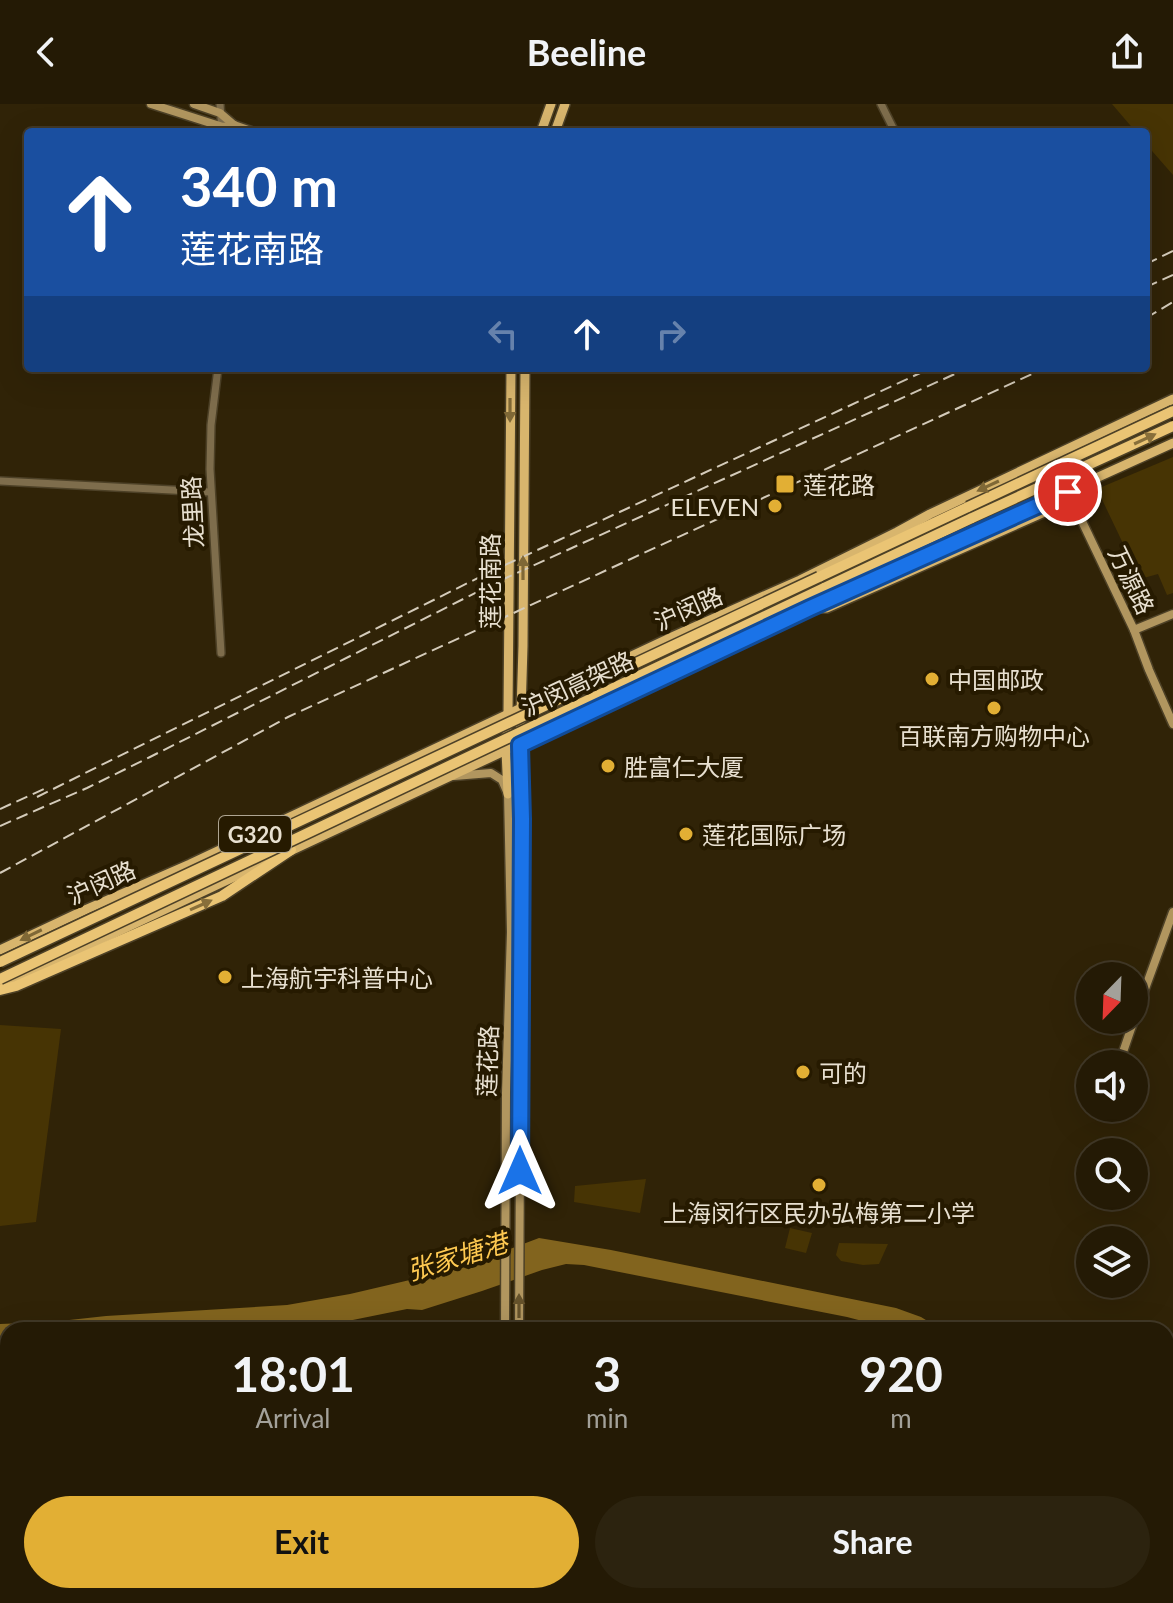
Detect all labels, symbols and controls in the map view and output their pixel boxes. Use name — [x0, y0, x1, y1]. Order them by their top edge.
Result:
icon: back — [24, 30, 68, 74]
text: Beeline — [527, 30, 646, 74]
icon: share — [1105, 30, 1149, 74]
text: 340 m — [180, 152, 338, 219]
icon: ahead — [48, 160, 152, 264]
text: 莲花南路 — [180, 226, 324, 270]
icon: left — [481, 312, 525, 356]
icon: ahead — [565, 312, 609, 356]
icon: right — [649, 312, 693, 356]
one-way arrow — [504, 398, 516, 423]
one-way arrow — [1133, 432, 1157, 446]
pin — [1034, 458, 1102, 526]
place label: 莲花路 — [803, 470, 875, 499]
icon: arrive — [1046, 470, 1090, 514]
marker: 莲花路 — [774, 473, 796, 495]
street label: 龙里路 — [176, 475, 208, 549]
one-way arrow — [976, 479, 999, 493]
place label: ELEVEN — [671, 492, 759, 521]
marker: ELEVEN — [766, 497, 784, 515]
street label: 莲花南路 — [475, 533, 504, 629]
street label: 万源路 — [1103, 541, 1161, 619]
one-way arrow — [517, 555, 530, 580]
street label: 沪闵路 — [649, 580, 727, 636]
street label: 沪闵高架路 — [516, 645, 638, 721]
place label: 中国邮政 — [948, 665, 1044, 694]
marker: 中国邮政 — [923, 670, 941, 688]
marker: 百联南方购物中心 — [985, 699, 1003, 717]
place label: 百联南方购物中心 — [898, 721, 1090, 750]
place label: 胜富仁大厦 — [624, 752, 744, 781]
marker: 胜富仁大厦 — [599, 757, 617, 775]
road number: G320 — [219, 816, 291, 852]
place label: 莲花国际广场 — [702, 820, 846, 849]
marker: 莲花国际广场 — [677, 825, 695, 843]
street label: 沪闵路 — [62, 854, 140, 910]
one-way arrow — [189, 899, 213, 912]
one-way arrow — [20, 928, 43, 942]
north arrow — [1076, 962, 1148, 1034]
map controls — [1076, 962, 1148, 1298]
place label: 上海航宇科普中心 — [241, 963, 433, 992]
marker: 上海航宇科普中心 — [216, 968, 234, 986]
street label: 莲花路 — [471, 1025, 503, 1097]
button: sound — [1076, 1050, 1148, 1122]
place label: 可的 — [819, 1058, 867, 1087]
marker: 可的 — [794, 1063, 812, 1081]
position arrow — [478, 1129, 562, 1213]
button: search — [1076, 1138, 1148, 1210]
marker: 上海闵行区民办弘梅第二小学 — [810, 1176, 828, 1194]
place label: 上海闵行区民办弘梅第二小学 — [663, 1198, 975, 1227]
water label: 张家塘港 — [403, 1224, 515, 1287]
button: layers — [1076, 1226, 1148, 1298]
one-way arrow — [513, 1293, 525, 1318]
text: 18:01 — [231, 1345, 355, 1402]
text: 3 — [593, 1345, 621, 1402]
text: 920 — [859, 1345, 943, 1402]
text: Arrival — [256, 1402, 330, 1434]
text: min — [586, 1402, 628, 1434]
text: m — [890, 1402, 912, 1434]
button: Exit — [24, 1496, 579, 1588]
button: Share — [595, 1496, 1150, 1588]

